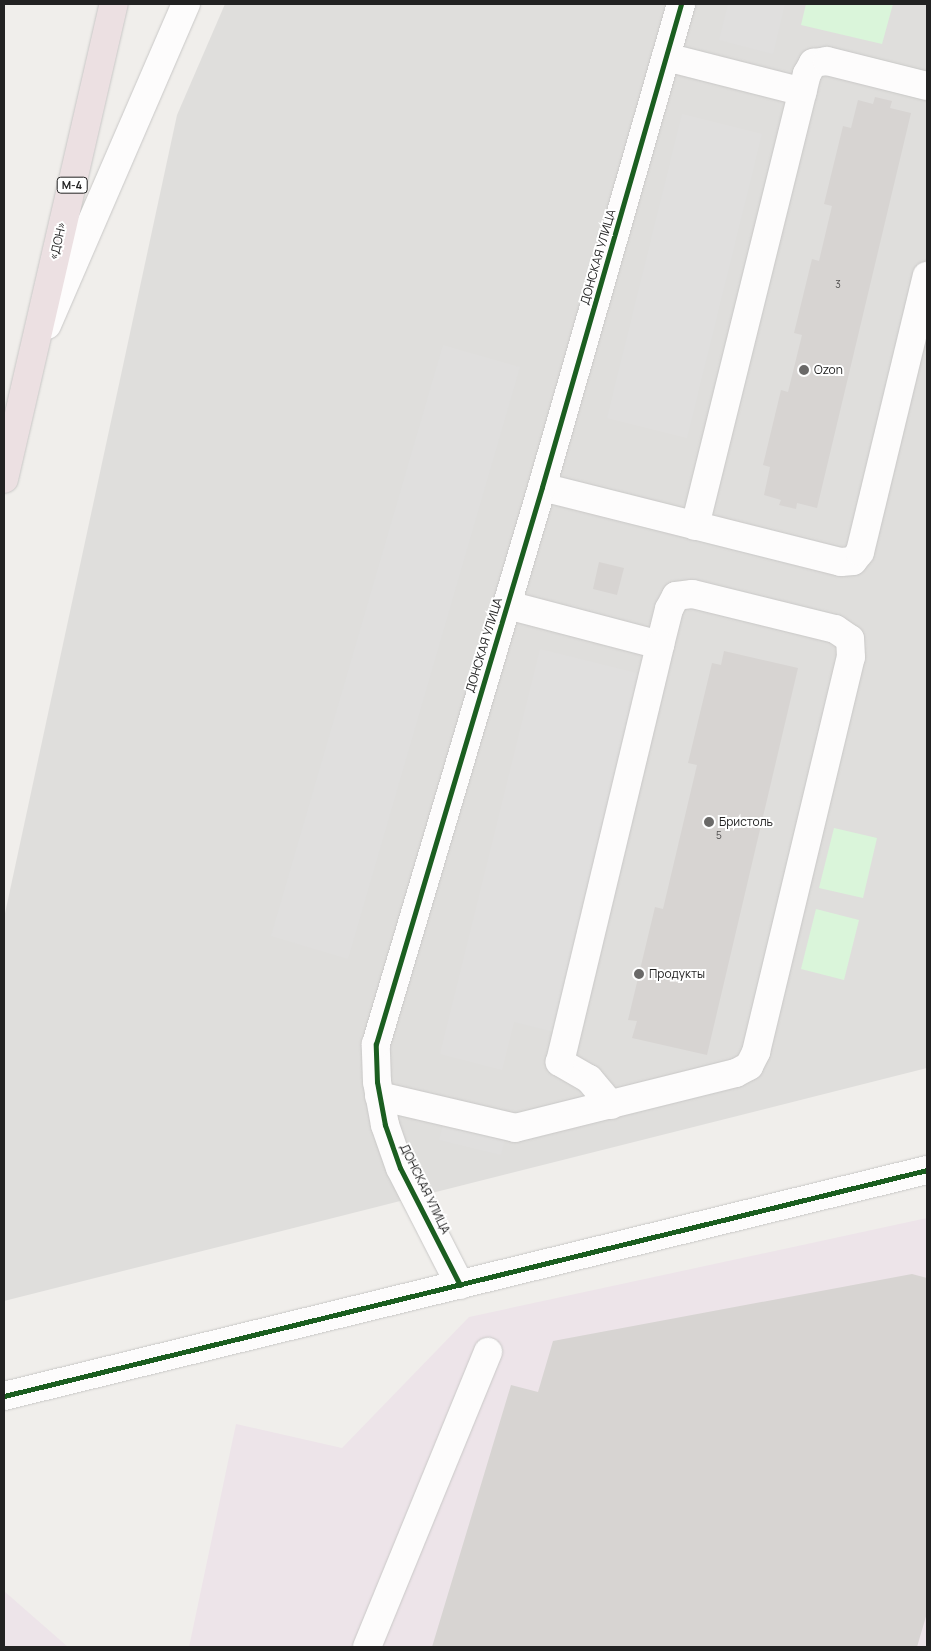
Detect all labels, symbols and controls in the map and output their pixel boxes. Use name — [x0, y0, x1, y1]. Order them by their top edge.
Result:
road number: М-4 — [56, 176, 88, 194]
street label: ДОНСКАЯ УЛИЦА — [578, 208, 618, 306]
street label: «ДОН» — [47, 221, 69, 261]
house number: 3 — [835, 279, 841, 291]
place label: Ozon — [814, 363, 843, 377]
marker: Ozon — [798, 364, 810, 376]
street label: ДОНСКАЯ УЛИЦА — [463, 596, 505, 694]
place label: Бристоль — [719, 815, 773, 829]
marker: Бристоль — [703, 816, 715, 828]
house number: 5 — [716, 830, 722, 842]
place label: Продукты — [649, 967, 705, 981]
marker: Продукты — [633, 968, 645, 980]
street label: ДОНСКАЯ УЛИЦА — [397, 1142, 453, 1236]

